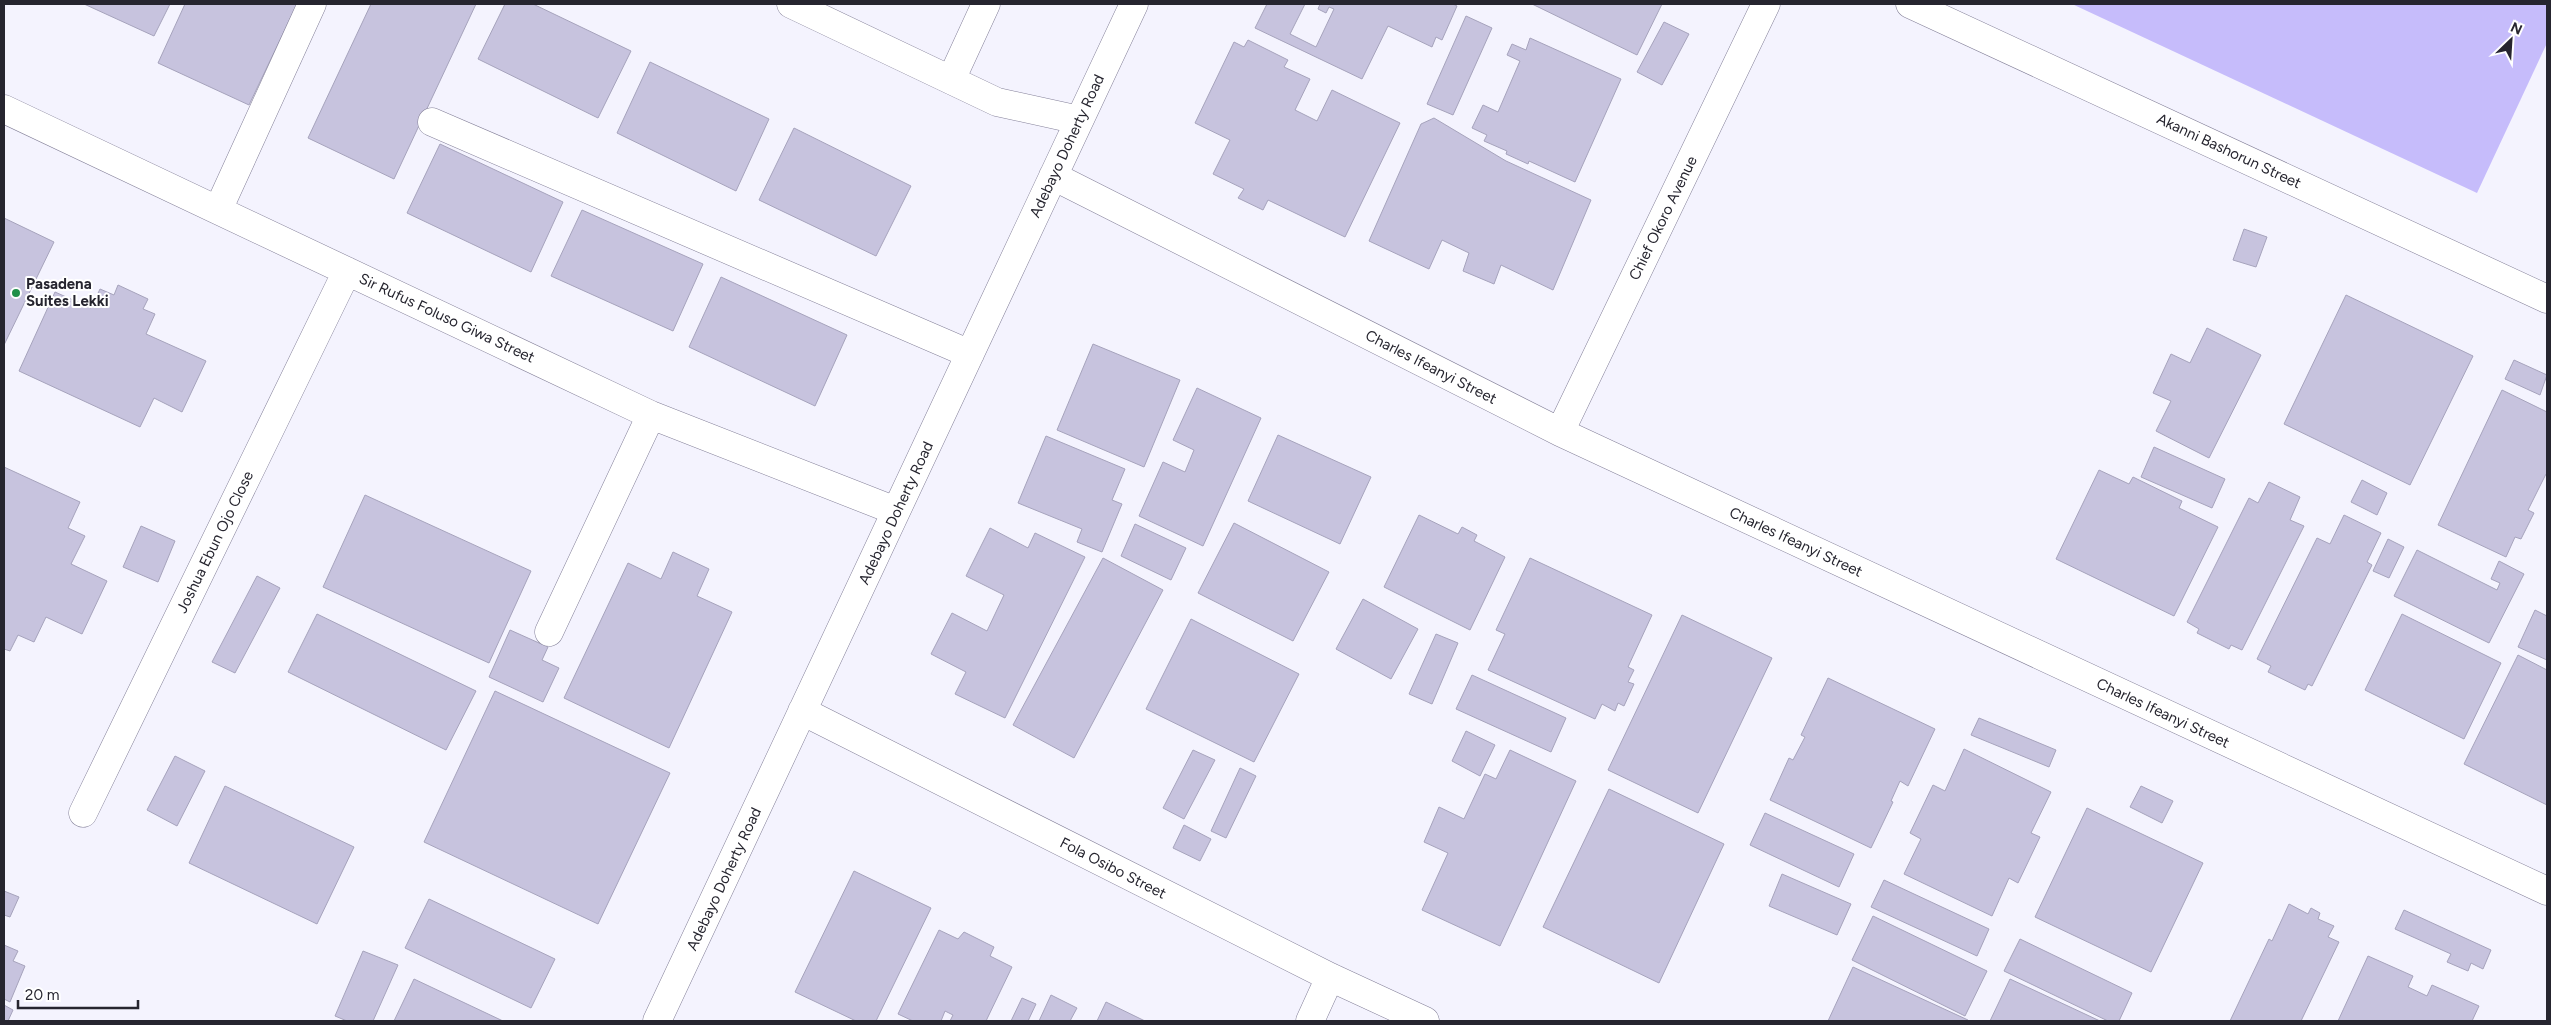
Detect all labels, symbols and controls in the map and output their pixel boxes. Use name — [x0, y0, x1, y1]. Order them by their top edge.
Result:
north arrow — [2486, 15, 2536, 65]
text: N — [2508, 19, 2525, 39]
street label: Adebayo Doherty Road — [1026, 72, 1108, 220]
street label: Akanni Bashorun Street — [2154, 110, 2304, 193]
street label: Chief Okoro Avenue — [1625, 153, 1701, 283]
street label: Sir Rufus Foluso Giwa Street — [356, 269, 538, 367]
place label: Pasadena Suites Lekki — [26, 275, 109, 310]
marker: Pasadena Suites Lekki — [10, 287, 22, 299]
street label: Charles Ifeanyi Street — [1362, 326, 1500, 408]
street label: Adebayo Doherty Road — [855, 439, 937, 587]
street label: Joshua Ebun Ojo Close — [173, 468, 257, 616]
street label: Charles Ifeanyi Street — [1727, 503, 1866, 581]
street label: Charles Ifeanyi Street — [2094, 674, 2233, 752]
street label: Adebayo Doherty Road — [683, 805, 765, 953]
street label: Fola Osibo Street — [1057, 833, 1169, 903]
scale bar — [18, 978, 138, 1010]
text: 20 m — [25, 986, 59, 1004]

